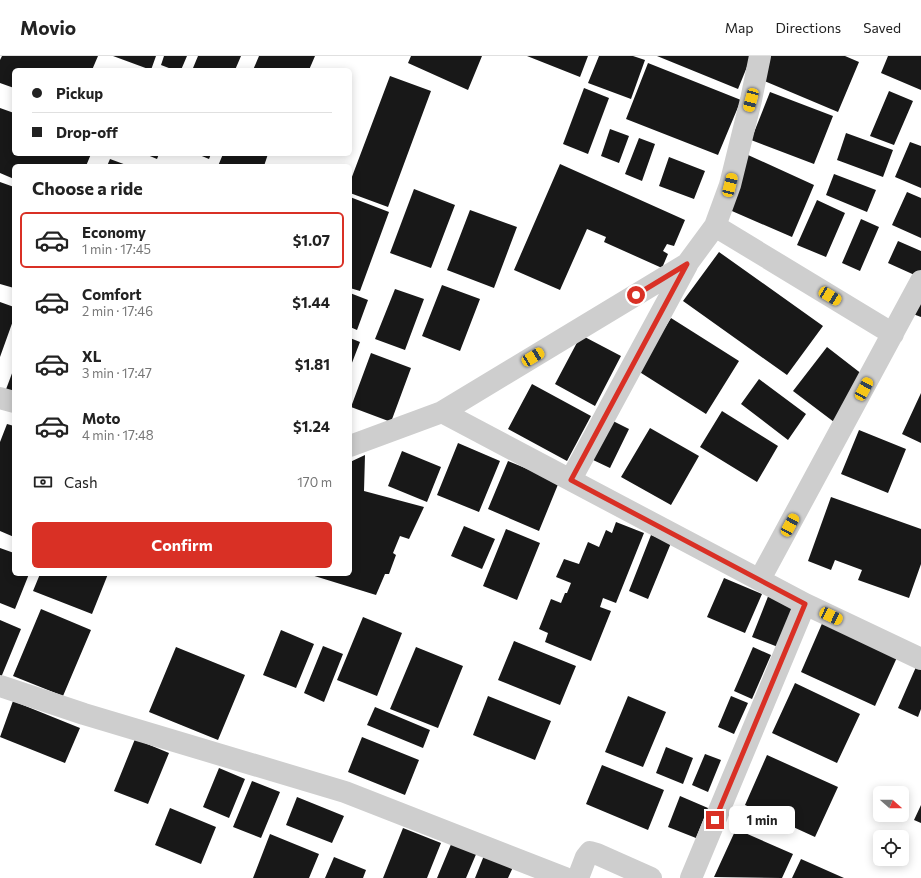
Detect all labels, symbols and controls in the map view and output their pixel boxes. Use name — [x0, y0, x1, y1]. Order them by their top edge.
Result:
text: Movio — [20, 16, 76, 39]
text: Map — [725, 19, 754, 36]
text: Directions — [776, 19, 841, 36]
text: Saved — [863, 19, 901, 36]
text: Pickup — [56, 84, 103, 102]
car — [742, 87, 760, 113]
text: Drop-off — [56, 123, 118, 141]
car — [721, 172, 739, 198]
text: Choose a ride — [32, 177, 143, 199]
icon: car — [34, 222, 70, 258]
text: Economy — [82, 223, 146, 241]
text: $1.07 — [293, 231, 330, 249]
text: 1 min · 17:45 — [82, 241, 151, 257]
icon: car — [34, 284, 70, 320]
text: Comfort — [82, 285, 142, 303]
car — [817, 285, 843, 307]
route start — [627, 286, 645, 304]
text: $1.44 — [292, 293, 330, 311]
text: 2 min · 17:46 — [82, 303, 153, 319]
icon: car — [34, 346, 70, 382]
car — [520, 346, 546, 368]
text: XL — [82, 347, 101, 365]
text: $1.81 — [295, 355, 330, 373]
text: 3 min · 17:47 — [82, 365, 152, 381]
car — [853, 376, 875, 402]
icon: car — [34, 408, 70, 444]
text: Moto — [82, 409, 121, 427]
text: $1.24 — [293, 417, 330, 435]
text: 4 min · 17:48 — [82, 427, 154, 443]
icon: cash — [32, 471, 54, 493]
text: Cash — [64, 473, 98, 491]
text: 170 m — [297, 474, 332, 490]
car — [779, 512, 801, 538]
button: Confirm — [32, 522, 332, 568]
car — [818, 605, 844, 627]
north arrow — [873, 786, 909, 822]
map controls — [873, 786, 909, 866]
callout: 1 min — [729, 806, 795, 834]
route end — [706, 811, 724, 829]
text: 1 min — [747, 812, 777, 828]
button: locate — [873, 830, 909, 866]

